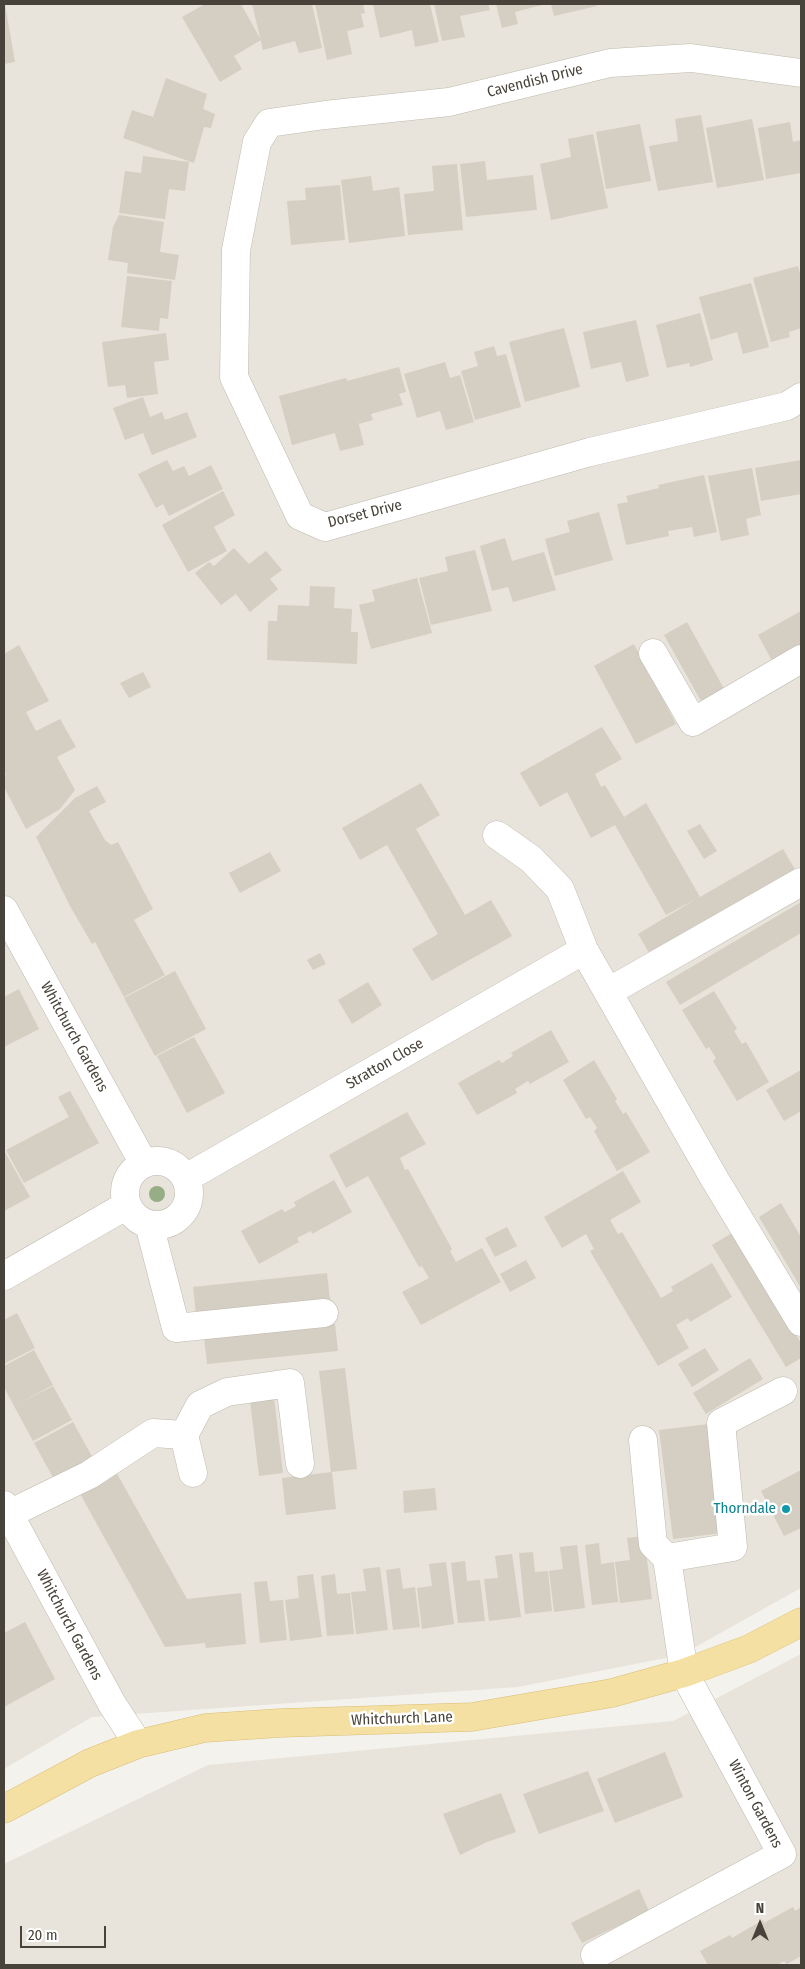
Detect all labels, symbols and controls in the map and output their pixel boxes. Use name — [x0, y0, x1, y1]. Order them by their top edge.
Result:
street label: Cavendish Drive — [485, 60, 585, 102]
street label: Dorset Drive — [326, 496, 404, 532]
street label: Whitchurch Gardens — [36, 979, 112, 1095]
street label: Stratton Close — [343, 1035, 427, 1093]
place label: Thorndale — [714, 1500, 776, 1518]
marker: Thorndale — [780, 1503, 792, 1515]
street label: Whitchurch Gardens — [32, 1566, 106, 1684]
street label: Whitchurch Lane — [351, 1708, 453, 1730]
street label: Winton Gardens — [724, 1757, 786, 1851]
north arrow — [735, 1899, 785, 1949]
text: N — [756, 1900, 764, 1917]
scale bar — [22, 1916, 109, 1948]
text: 20 m — [28, 1926, 58, 1944]

